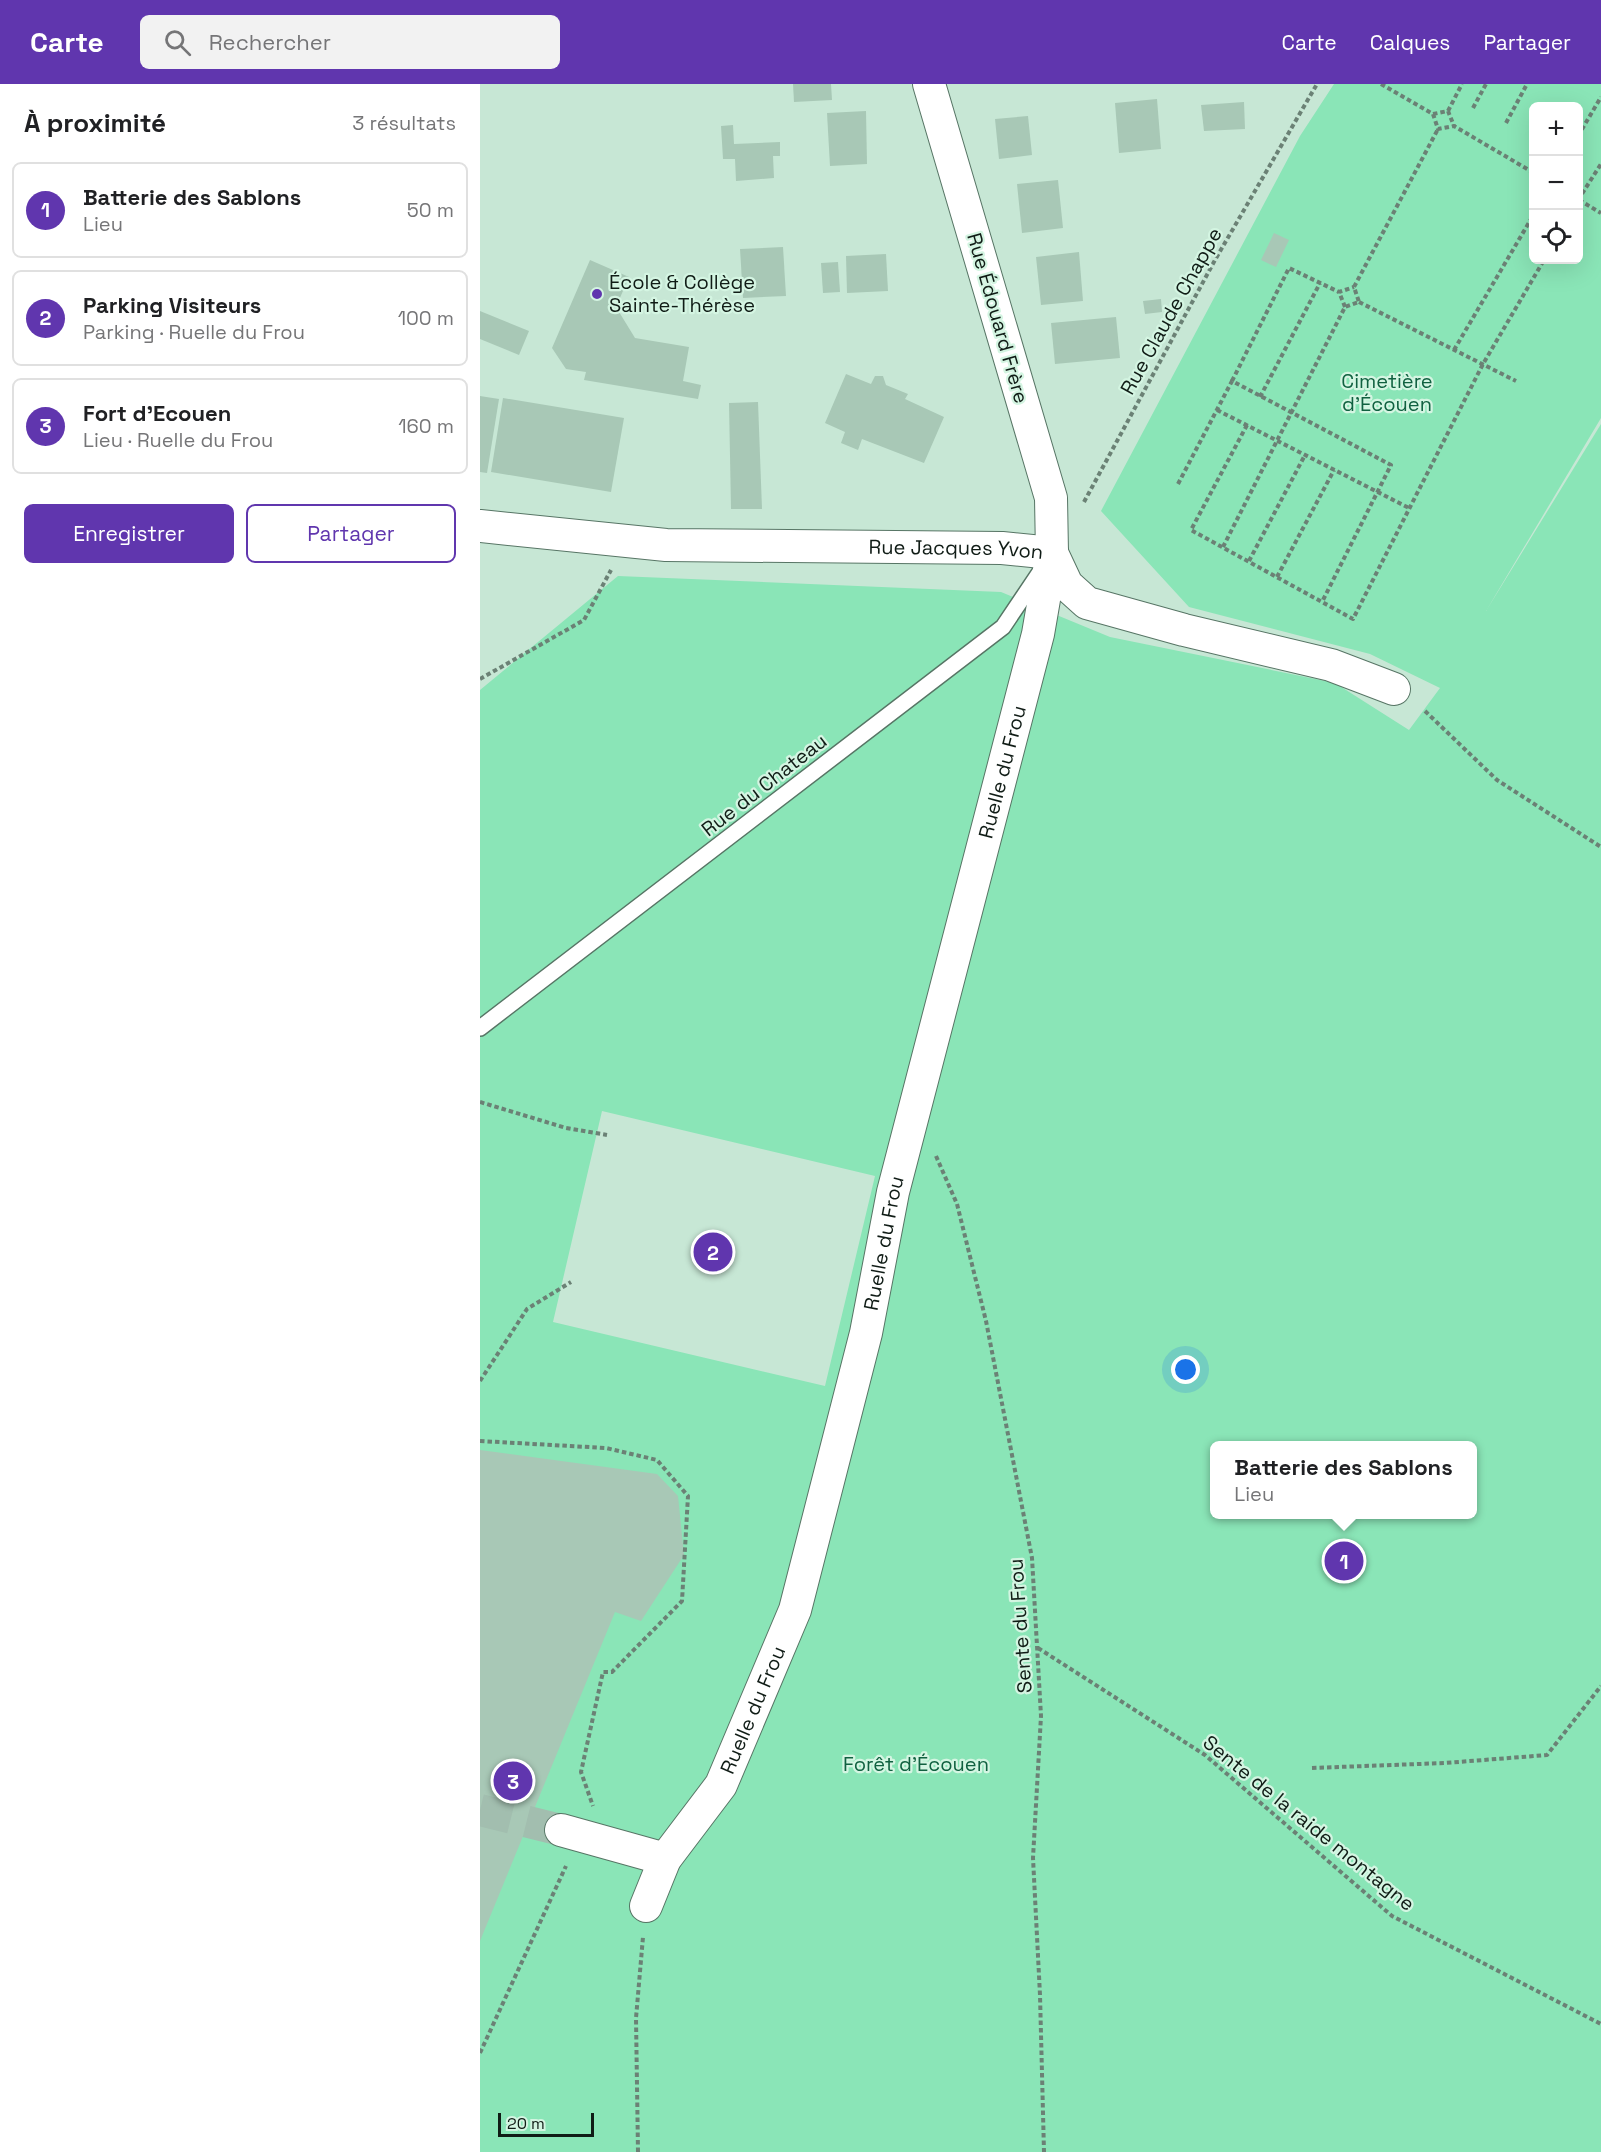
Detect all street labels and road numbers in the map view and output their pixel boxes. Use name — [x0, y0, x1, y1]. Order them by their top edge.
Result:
street label: Rue Claude Chappe — [1114, 223, 1228, 399]
street label: Rue Édouard Frère — [961, 230, 1035, 406]
street label: Rue Jacques Yvon — [868, 534, 1045, 565]
street label: Ruelle du Frou — [972, 703, 1032, 841]
street label: Rue du Chateau — [696, 728, 832, 842]
street label: Ruelle du Frou — [858, 1173, 910, 1313]
street label: Sente du Frou — [1002, 1558, 1038, 1694]
street label: Ruelle du Frou — [714, 1642, 791, 1778]
street label: Sente de la raide montagne — [1198, 1729, 1420, 1917]

